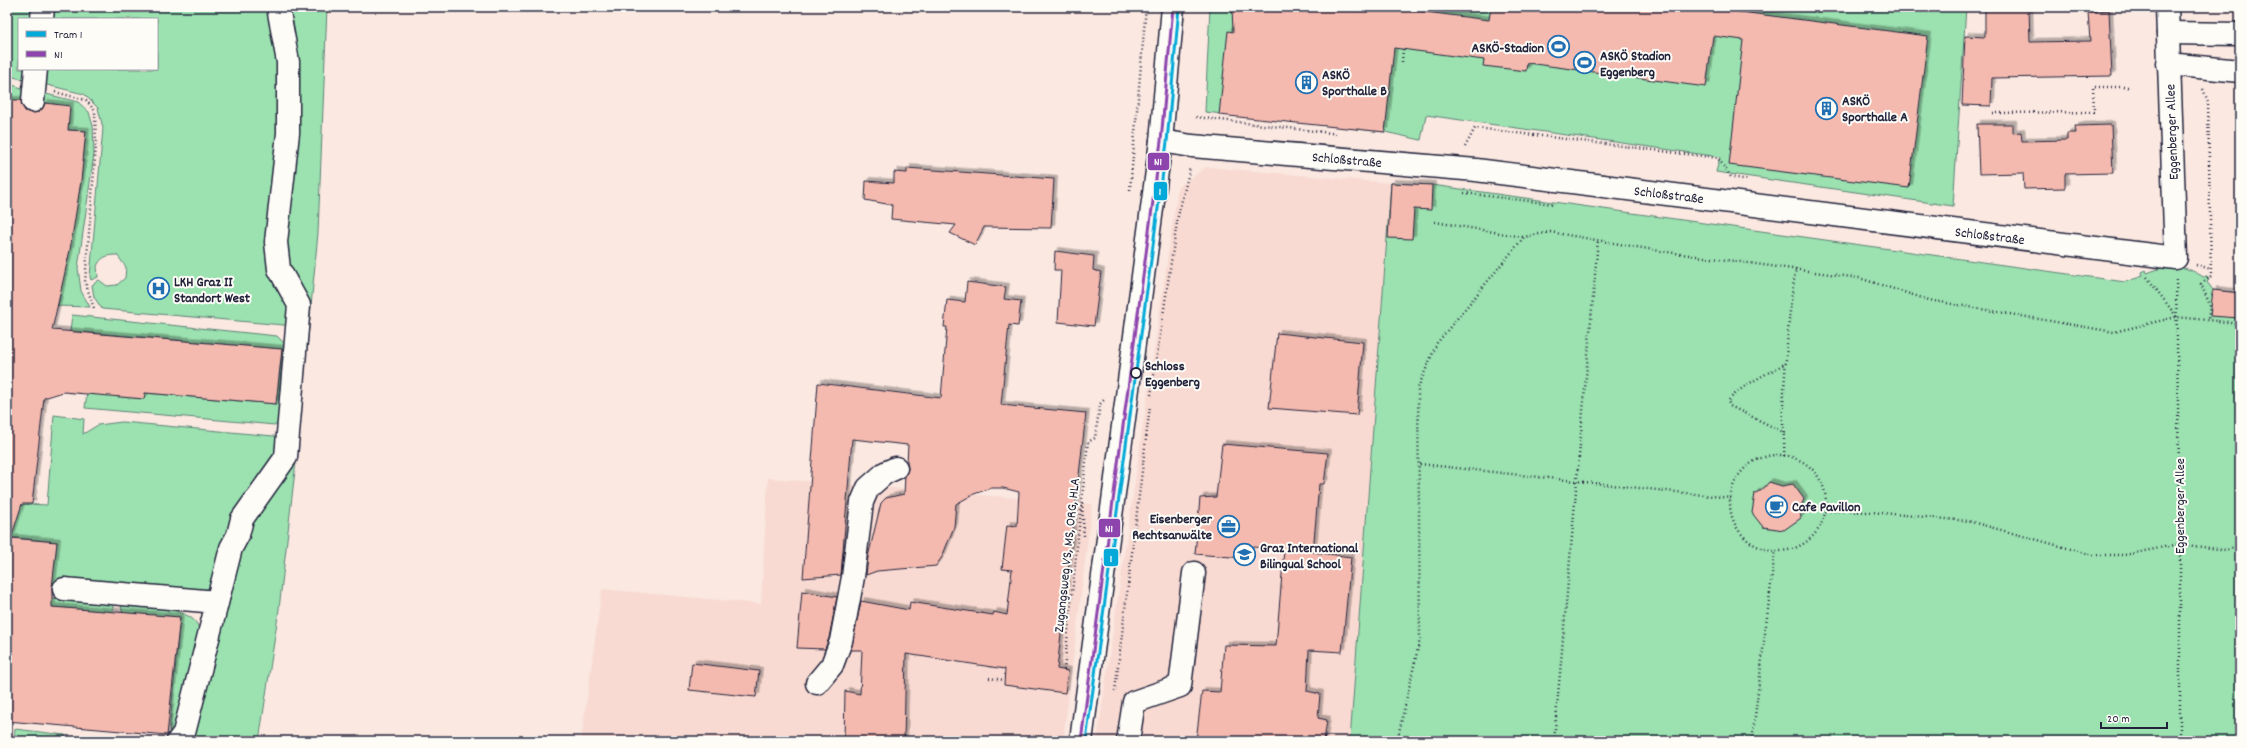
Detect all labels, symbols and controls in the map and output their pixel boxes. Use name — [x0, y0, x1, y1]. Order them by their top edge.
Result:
legend — [18, 18, 158, 70]
text: Tram 1 — [54, 27, 83, 44]
sports icon: ASKÖ-Stadion — [1546, 34, 1572, 60]
place label: ASKÖ-Stadion — [1472, 39, 1545, 59]
text: N1 — [54, 47, 63, 64]
place label: ASKÖ Stadion Eggenberg — [1600, 47, 1671, 83]
sports icon: ASKÖ Stadion Eggenberg — [1572, 50, 1598, 76]
place label: ASKÖ Sporthalle B — [1322, 66, 1387, 102]
building icon: ASKÖ Sporthalle B — [1294, 69, 1320, 95]
street label: Eggenberger Allee — [2161, 84, 2185, 180]
place label: ASKÖ Sporthalle A — [1842, 92, 1908, 128]
building icon: ASKÖ Sporthalle A — [1814, 95, 1840, 121]
street label: Schloßstraße — [1311, 148, 1383, 174]
line badge: N1 — [1147, 152, 1170, 171]
text: N1 — [1154, 155, 1162, 171]
line badge: 1 — [1153, 181, 1168, 201]
street label: Schloßstraße — [1633, 182, 1705, 210]
text: 1 — [1159, 185, 1161, 201]
street label: Schloßstraße — [1954, 223, 2026, 251]
place label: LKH Graz II Standort West — [174, 273, 251, 309]
hospital icon: LKH Graz II Standort West — [145, 276, 171, 302]
place label: Schloss Eggenberg — [1145, 357, 1200, 393]
marker: Schloss Eggenberg — [1130, 367, 1142, 379]
street label: Eggenberger Allee — [2171, 458, 2191, 554]
street label: Zugangsweg VS, MS, ORG, HLA — [1050, 477, 1086, 633]
cafe icon: Cafe Pavillon — [1764, 493, 1790, 519]
place label: Cafe Pavillon — [1792, 498, 1861, 518]
place label: Eisenberger Rechtsanwälte — [1132, 510, 1213, 546]
office icon: Eisenberger Rechtsanwälte — [1215, 513, 1241, 539]
line badge: N1 — [1098, 518, 1121, 538]
text: N1 — [1105, 522, 1113, 538]
place label: Graz International Bilingual School — [1260, 539, 1359, 575]
school or university icon: Graz International Bilingual School — [1231, 542, 1257, 568]
line badge: 1 — [1103, 548, 1119, 567]
text: 1 — [1110, 552, 1112, 568]
scale bar — [2101, 704, 2167, 730]
text: 20 m — [2107, 711, 2130, 728]

